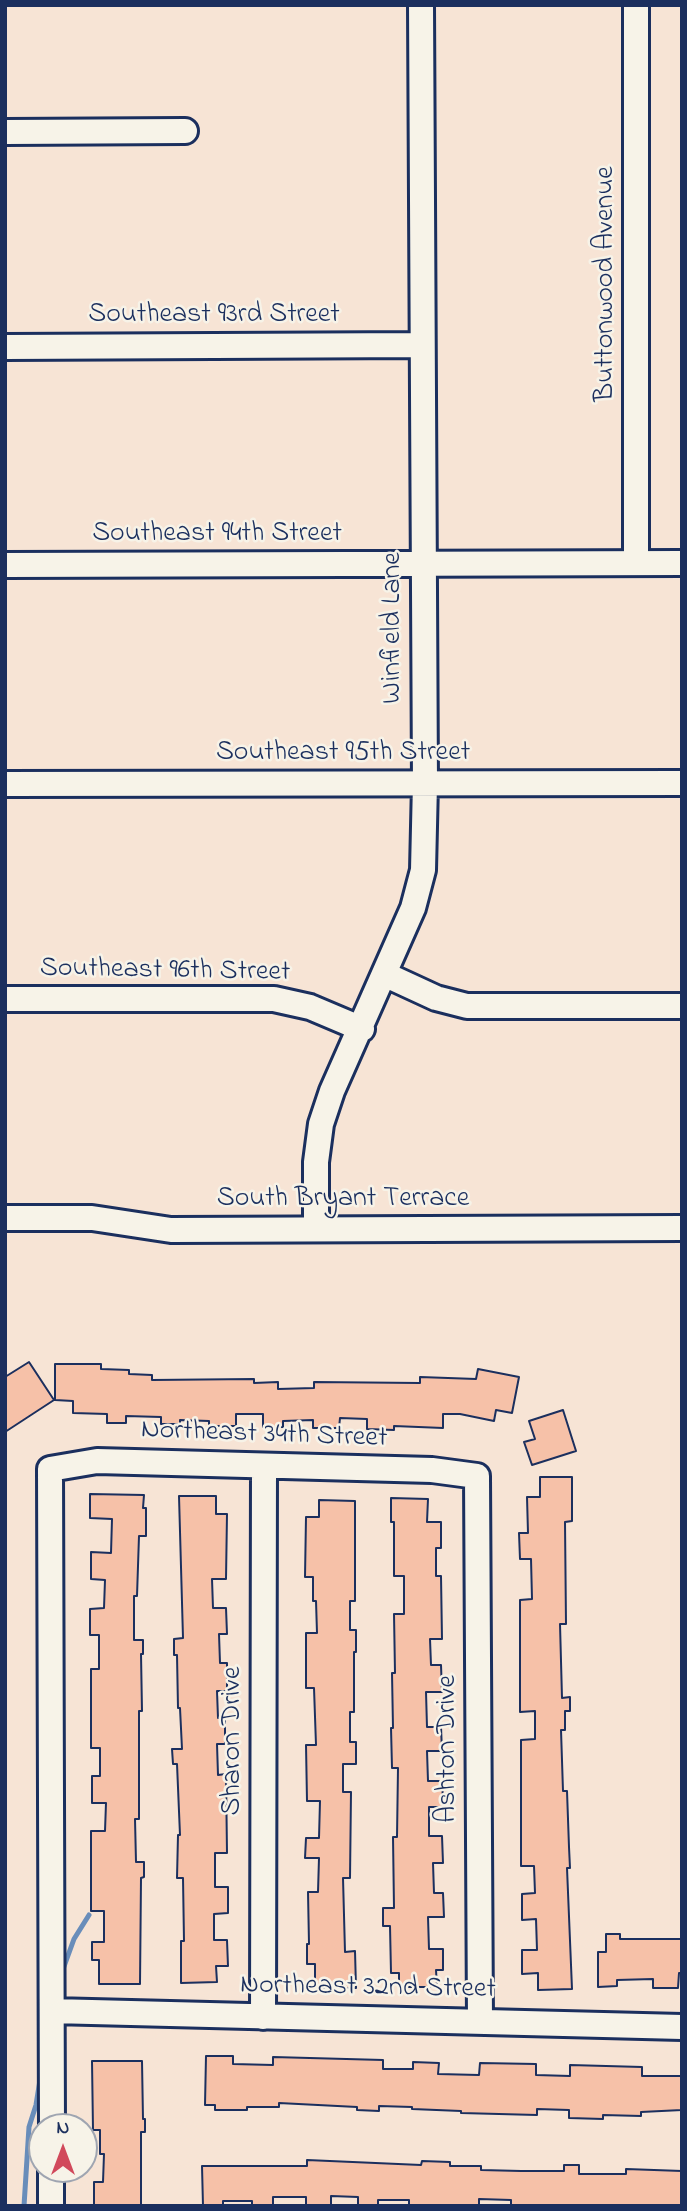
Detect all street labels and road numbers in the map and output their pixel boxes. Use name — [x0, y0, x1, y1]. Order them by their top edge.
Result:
street label: Buttonwood Avenue — [590, 166, 624, 402]
street label: Southeast 93rd Street — [88, 299, 340, 333]
street label: Southeast 94th Street — [92, 518, 342, 552]
street label: Winfield Lane — [377, 552, 411, 704]
street label: Southeast 95th Street — [216, 737, 470, 771]
street label: Southeast 96th Street — [39, 953, 291, 991]
street label: South Bryant Terrace — [217, 1183, 469, 1217]
street label: Northeast 34th Street — [140, 1415, 388, 1457]
street label: Sharon Drive — [217, 1667, 251, 1815]
street label: Ashton Drive — [432, 1675, 466, 1823]
street label: Northeast 32nd Street — [240, 1970, 496, 2008]

